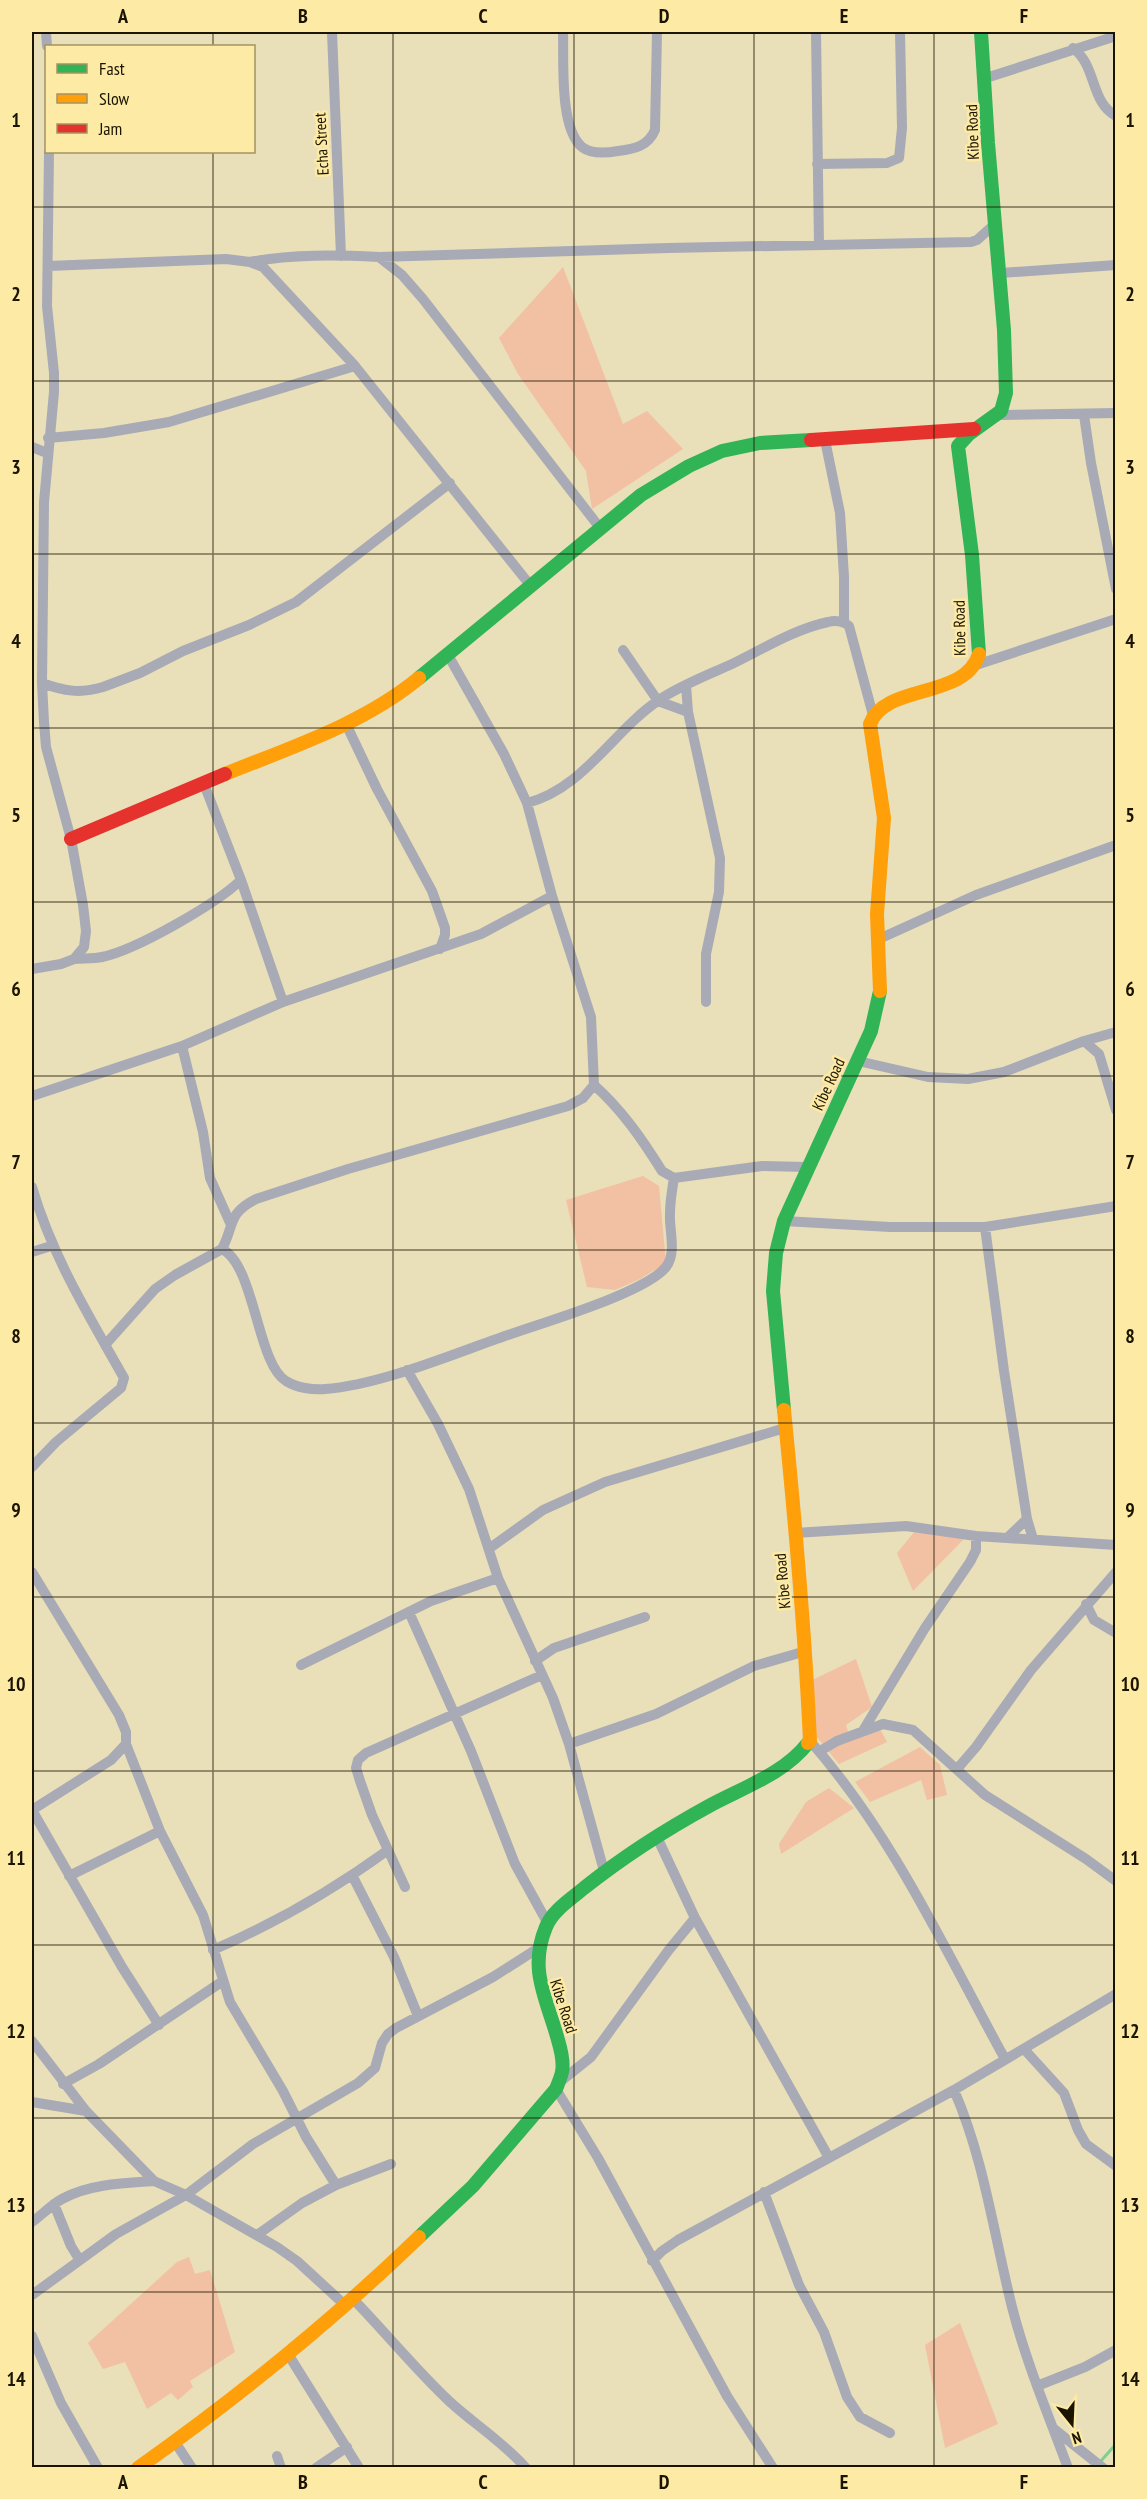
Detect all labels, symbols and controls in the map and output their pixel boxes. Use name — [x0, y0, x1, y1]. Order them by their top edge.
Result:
text: A — [117, 3, 129, 29]
text: B — [298, 3, 308, 29]
text: C — [478, 3, 488, 29]
text: D — [659, 3, 670, 29]
text: E — [840, 3, 848, 29]
text: F — [1020, 3, 1028, 29]
legend — [45, 45, 255, 153]
text: Fast — [99, 57, 125, 80]
text: Slow — [99, 87, 130, 110]
street label: Kibe Road — [961, 104, 983, 160]
text: 1 — [11, 107, 21, 133]
text: 1 — [1125, 107, 1135, 133]
street label: Echa Street — [309, 112, 333, 176]
text: Jam — [98, 117, 122, 140]
text: 2 — [11, 281, 21, 307]
text: 2 — [1125, 281, 1135, 307]
text: 3 — [11, 454, 21, 480]
text: 3 — [1125, 454, 1135, 480]
street label: Kibe Road — [949, 600, 969, 656]
text: 4 — [11, 628, 21, 654]
text: 4 — [1125, 628, 1135, 654]
text: 5 — [11, 802, 21, 828]
text: 5 — [1125, 802, 1135, 828]
text: 6 — [11, 976, 21, 1002]
text: 6 — [1125, 976, 1135, 1002]
street label: Kibe Road — [807, 1055, 849, 1113]
text: 7 — [11, 1149, 21, 1175]
text: 7 — [1125, 1149, 1135, 1175]
text: 8 — [11, 1323, 21, 1349]
text: 8 — [1125, 1323, 1135, 1349]
text: 9 — [11, 1497, 21, 1523]
text: 9 — [1125, 1497, 1135, 1523]
street label: Kibe Road — [770, 1552, 794, 1610]
text: 10 — [6, 1671, 26, 1697]
text: 10 — [1120, 1671, 1140, 1697]
text: 11 — [6, 1845, 26, 1871]
text: 11 — [1120, 1845, 1140, 1871]
street label: Kibe Road — [546, 1976, 582, 2036]
text: 12 — [6, 2018, 26, 2044]
text: 12 — [1120, 2018, 1140, 2044]
text: 13 — [6, 2192, 26, 2218]
text: 13 — [1120, 2192, 1140, 2218]
text: 14 — [6, 2366, 26, 2392]
text: 14 — [1120, 2366, 1140, 2392]
north arrow — [1042, 2394, 1102, 2454]
text: N — [1069, 2427, 1084, 2449]
text: A — [117, 2469, 129, 2495]
text: B — [298, 2469, 308, 2495]
text: C — [478, 2469, 488, 2495]
text: D — [659, 2469, 670, 2495]
text: E — [840, 2469, 848, 2495]
text: F — [1020, 2469, 1028, 2495]

